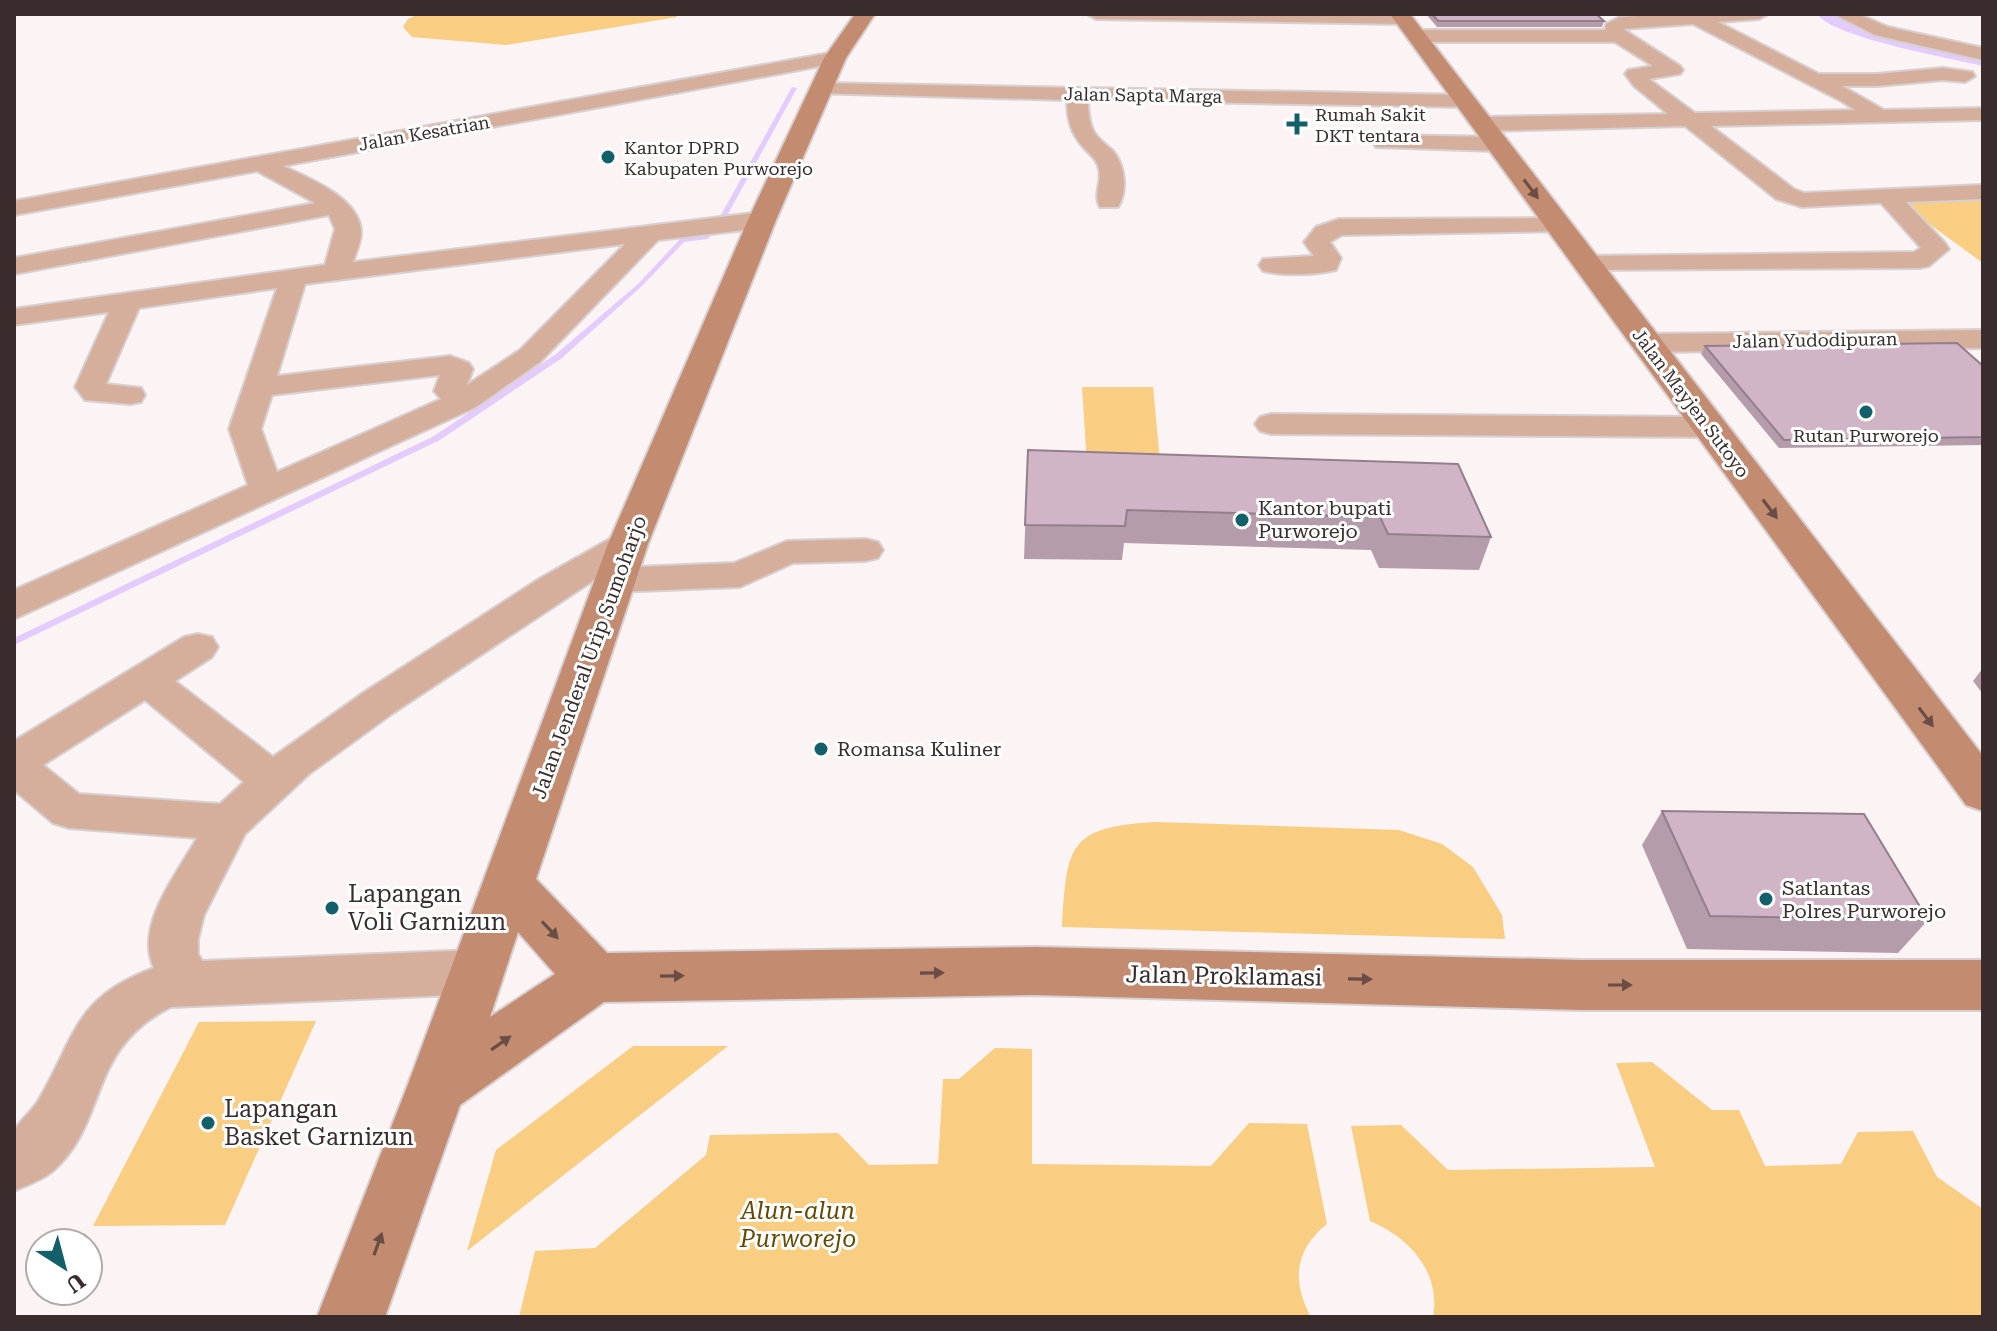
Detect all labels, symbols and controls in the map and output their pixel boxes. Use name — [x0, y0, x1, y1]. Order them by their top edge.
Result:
street label: Jalan Sapta Marga — [1064, 83, 1223, 107]
place label: Rumah Sakit DKT tentara — [1315, 104, 1426, 146]
street label: Jalan Kesatrian — [357, 111, 492, 155]
marker: Rumah Sakit DKT tentara — [1286, 113, 1308, 135]
place label: Kantor DPRD Kabupaten Purworejo — [624, 137, 813, 179]
marker: Kantor DPRD Kabupaten Purworejo — [599, 148, 617, 166]
one-way arrow — [1522, 178, 1538, 199]
street label: Jalan Mayjen Sutoyo — [1628, 325, 1754, 481]
street label: Jalan Yudodipuran — [1732, 328, 1898, 352]
marker: Rutan Purworejo — [1857, 403, 1875, 421]
place label: Rutan Purworejo — [1793, 425, 1939, 446]
place label: Kantor bupati Purworejo — [1258, 496, 1392, 543]
one-way arrow — [1762, 498, 1778, 519]
marker: Kantor bupati Purworejo — [1233, 511, 1251, 529]
street label: Jalan Jenderal Urip Sumoharjo — [526, 512, 652, 802]
one-way arrow — [1918, 706, 1934, 727]
place label: Romansa Kuliner — [837, 737, 1001, 761]
marker: Romansa Kuliner — [812, 740, 830, 758]
place label: Satlantas Polres Purworejo — [1782, 876, 1946, 923]
place label: Lapangan Voli Garnizun — [348, 880, 506, 936]
marker: Satlantas Polres Purworejo — [1757, 890, 1775, 908]
marker: Lapangan Voli Garnizun — [323, 899, 341, 917]
one-way arrow — [541, 921, 559, 940]
street label: Jalan Proklamasi — [1125, 960, 1323, 992]
one-way arrow — [920, 966, 945, 979]
one-way arrow — [660, 970, 685, 983]
one-way arrow — [1348, 973, 1373, 985]
one-way arrow — [1608, 979, 1633, 991]
one-way arrow — [490, 1036, 511, 1051]
place label: Lapangan Basket Garnizun — [224, 1095, 414, 1151]
marker: Lapangan Basket Garnizun — [199, 1114, 217, 1132]
park label: Alun-alun Purworejo — [739, 1197, 856, 1253]
north arrow — [24, 1227, 104, 1307]
one-way arrow — [372, 1232, 385, 1256]
text: U — [61, 1268, 90, 1298]

